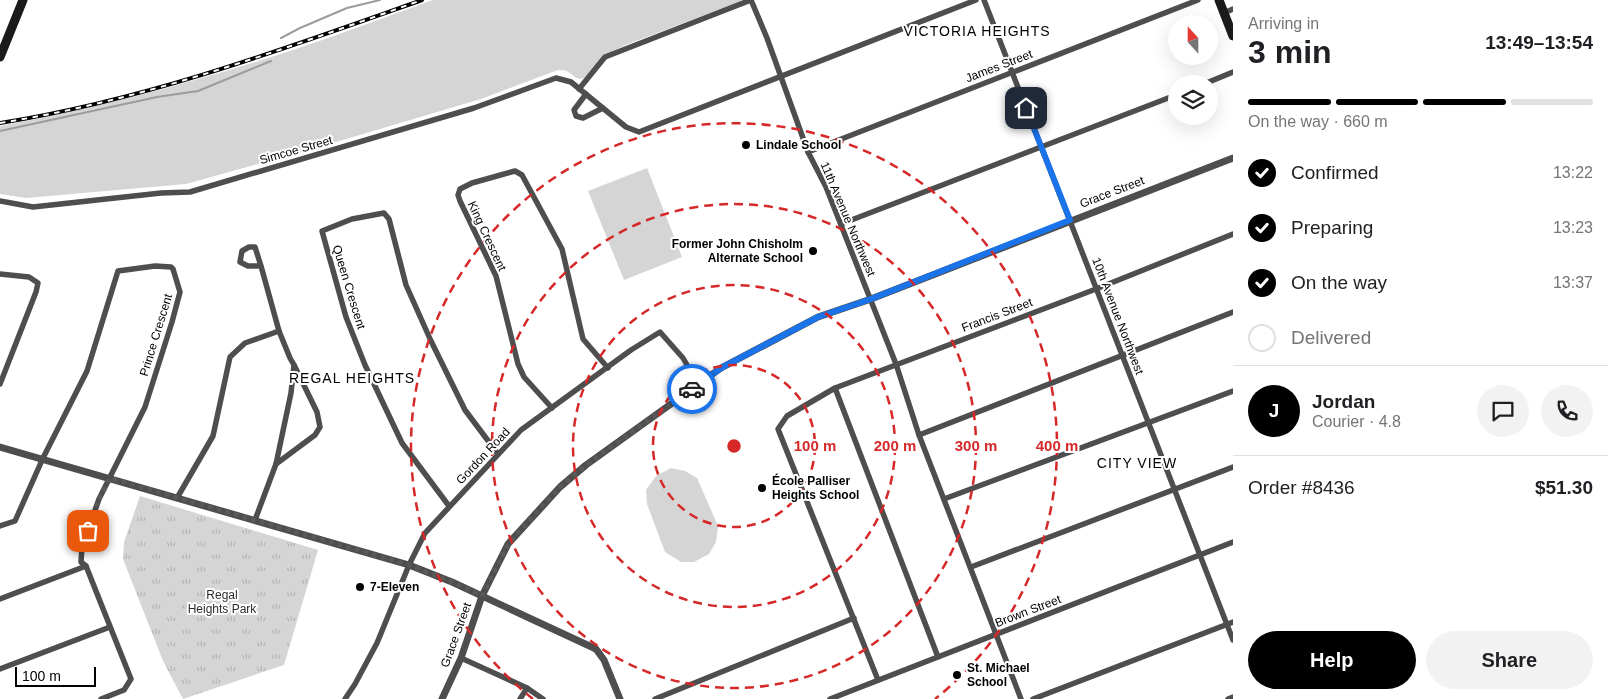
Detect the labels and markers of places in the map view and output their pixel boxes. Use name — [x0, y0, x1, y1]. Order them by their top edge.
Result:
pin — [1005, 87, 1047, 129]
place label: Lindale School — [756, 138, 841, 152]
marker: Lindale School — [740, 139, 752, 151]
place label: Former John Chisholm Alternate School — [672, 237, 803, 265]
marker: Former John Chisholm Alternate School — [807, 245, 819, 257]
centre of rings — [725, 437, 743, 455]
place label: École Palliser Heights School — [772, 473, 859, 502]
marker: École Palliser Heights School — [756, 482, 768, 494]
pin — [67, 510, 109, 552]
place label: 7-Eleven — [370, 580, 419, 594]
marker: 7-Eleven — [354, 581, 366, 593]
place label: St. Michael School — [967, 661, 1030, 689]
marker: St. Michael School — [951, 669, 963, 681]

